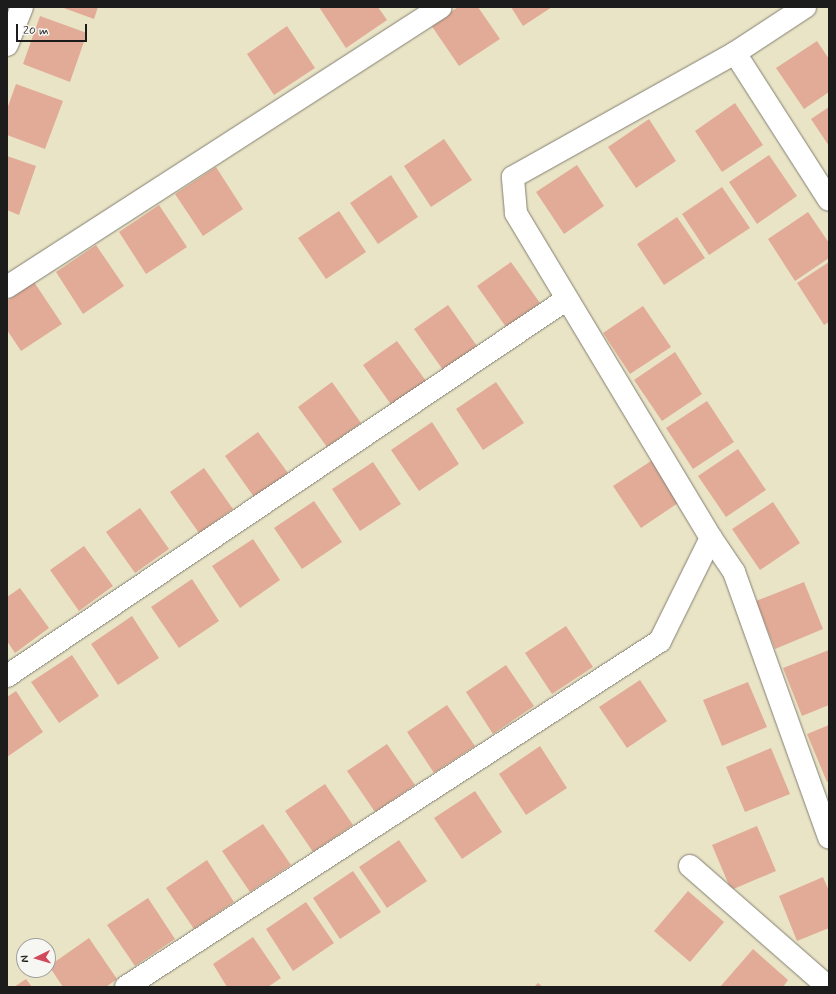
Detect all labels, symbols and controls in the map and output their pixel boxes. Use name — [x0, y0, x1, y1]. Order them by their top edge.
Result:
scale bar — [18, 16, 89, 42]
text: 20 m — [23, 23, 49, 39]
north arrow — [16, 938, 56, 978]
text: N — [18, 955, 32, 963]

